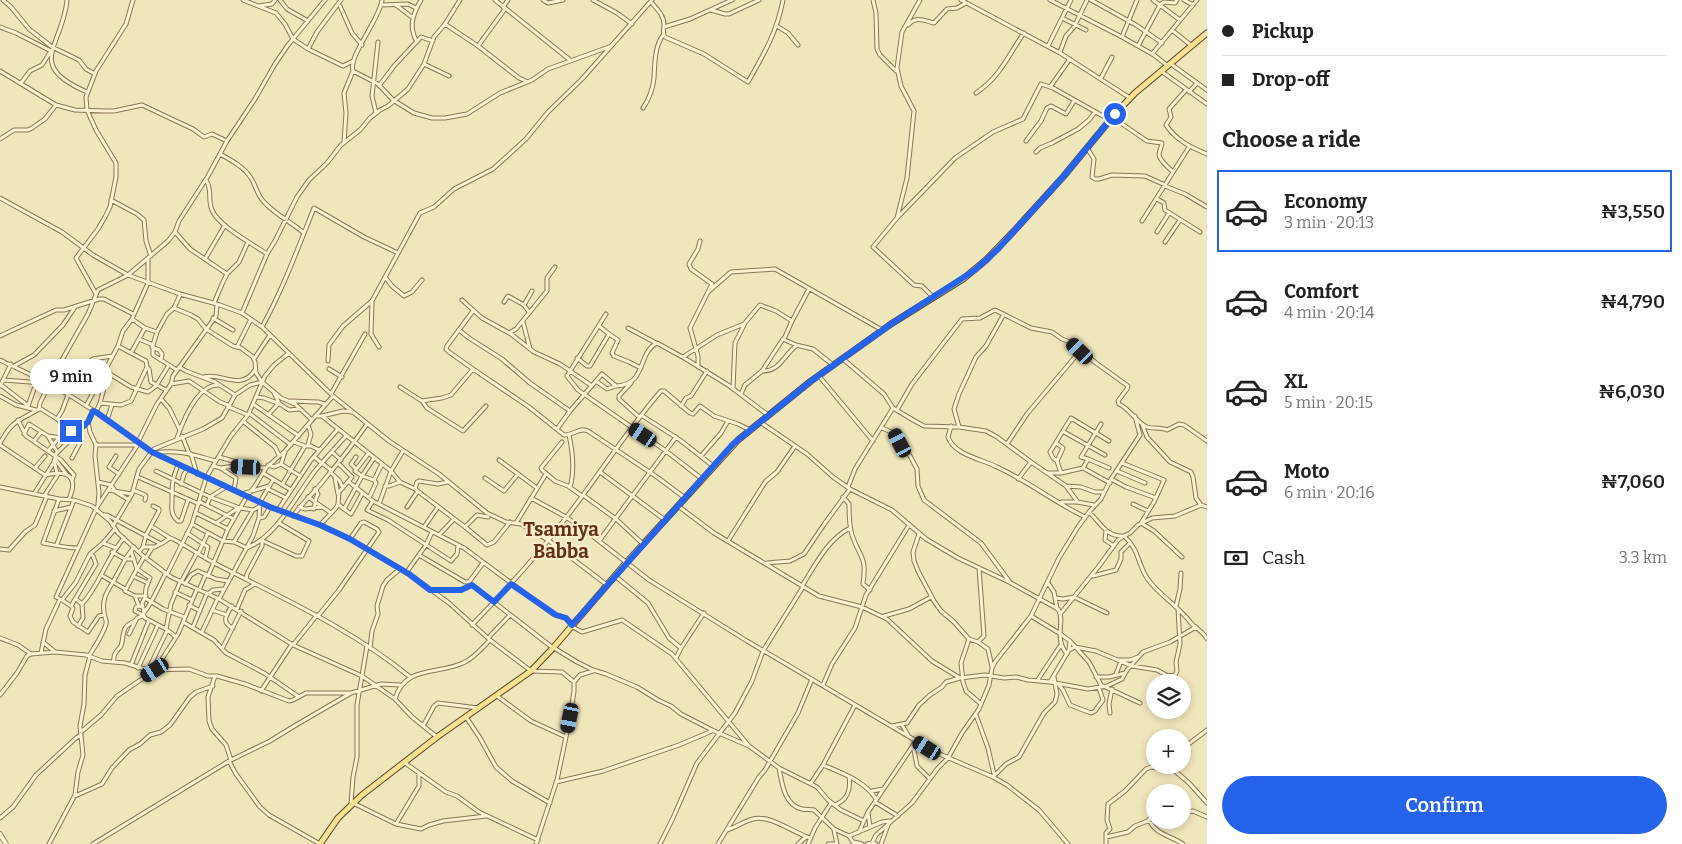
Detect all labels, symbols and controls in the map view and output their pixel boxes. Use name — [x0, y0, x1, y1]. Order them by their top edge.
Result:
text: Pickup — [1252, 20, 1314, 43]
text: Drop-off — [1252, 68, 1330, 91]
route start — [1104, 103, 1126, 125]
text: Choose a ride — [1222, 126, 1361, 153]
icon: car — [1224, 189, 1269, 234]
text: Economy — [1284, 190, 1367, 213]
text: ₦3,550 — [1601, 200, 1665, 223]
text: 3 min · 20:13 — [1284, 213, 1374, 232]
icon: car — [1224, 279, 1269, 324]
text: Comfort — [1284, 280, 1359, 303]
text: ₦4,790 — [1600, 290, 1665, 313]
text: 4 min · 20:14 — [1284, 303, 1375, 322]
car — [1064, 335, 1096, 367]
callout: 9 min — [30, 358, 112, 394]
text: 9 min — [50, 367, 92, 386]
icon: car — [1224, 369, 1269, 414]
text: XL — [1284, 370, 1308, 393]
text: ₦6,030 — [1598, 380, 1665, 403]
text: 5 min · 20:15 — [1284, 393, 1373, 412]
route end — [60, 420, 82, 442]
car — [626, 420, 659, 450]
car — [886, 426, 913, 460]
car — [230, 459, 261, 475]
icon: car — [1224, 459, 1269, 504]
text: Moto — [1284, 460, 1330, 483]
text: ₦7,060 — [1601, 470, 1665, 493]
text: 6 min · 20:16 — [1284, 483, 1375, 502]
district label: Tsamiya Babba — [523, 518, 599, 563]
icon: cash — [1222, 544, 1250, 572]
text: Cash — [1262, 546, 1305, 569]
text: 3.3 km — [1619, 548, 1667, 567]
car — [138, 656, 171, 684]
map controls — [1146, 674, 1191, 829]
button: layers — [1146, 674, 1191, 719]
car — [559, 702, 580, 734]
button: + — [1146, 729, 1191, 774]
car — [910, 734, 943, 762]
button: Confirm — [1222, 776, 1667, 834]
button: − — [1146, 784, 1191, 829]

